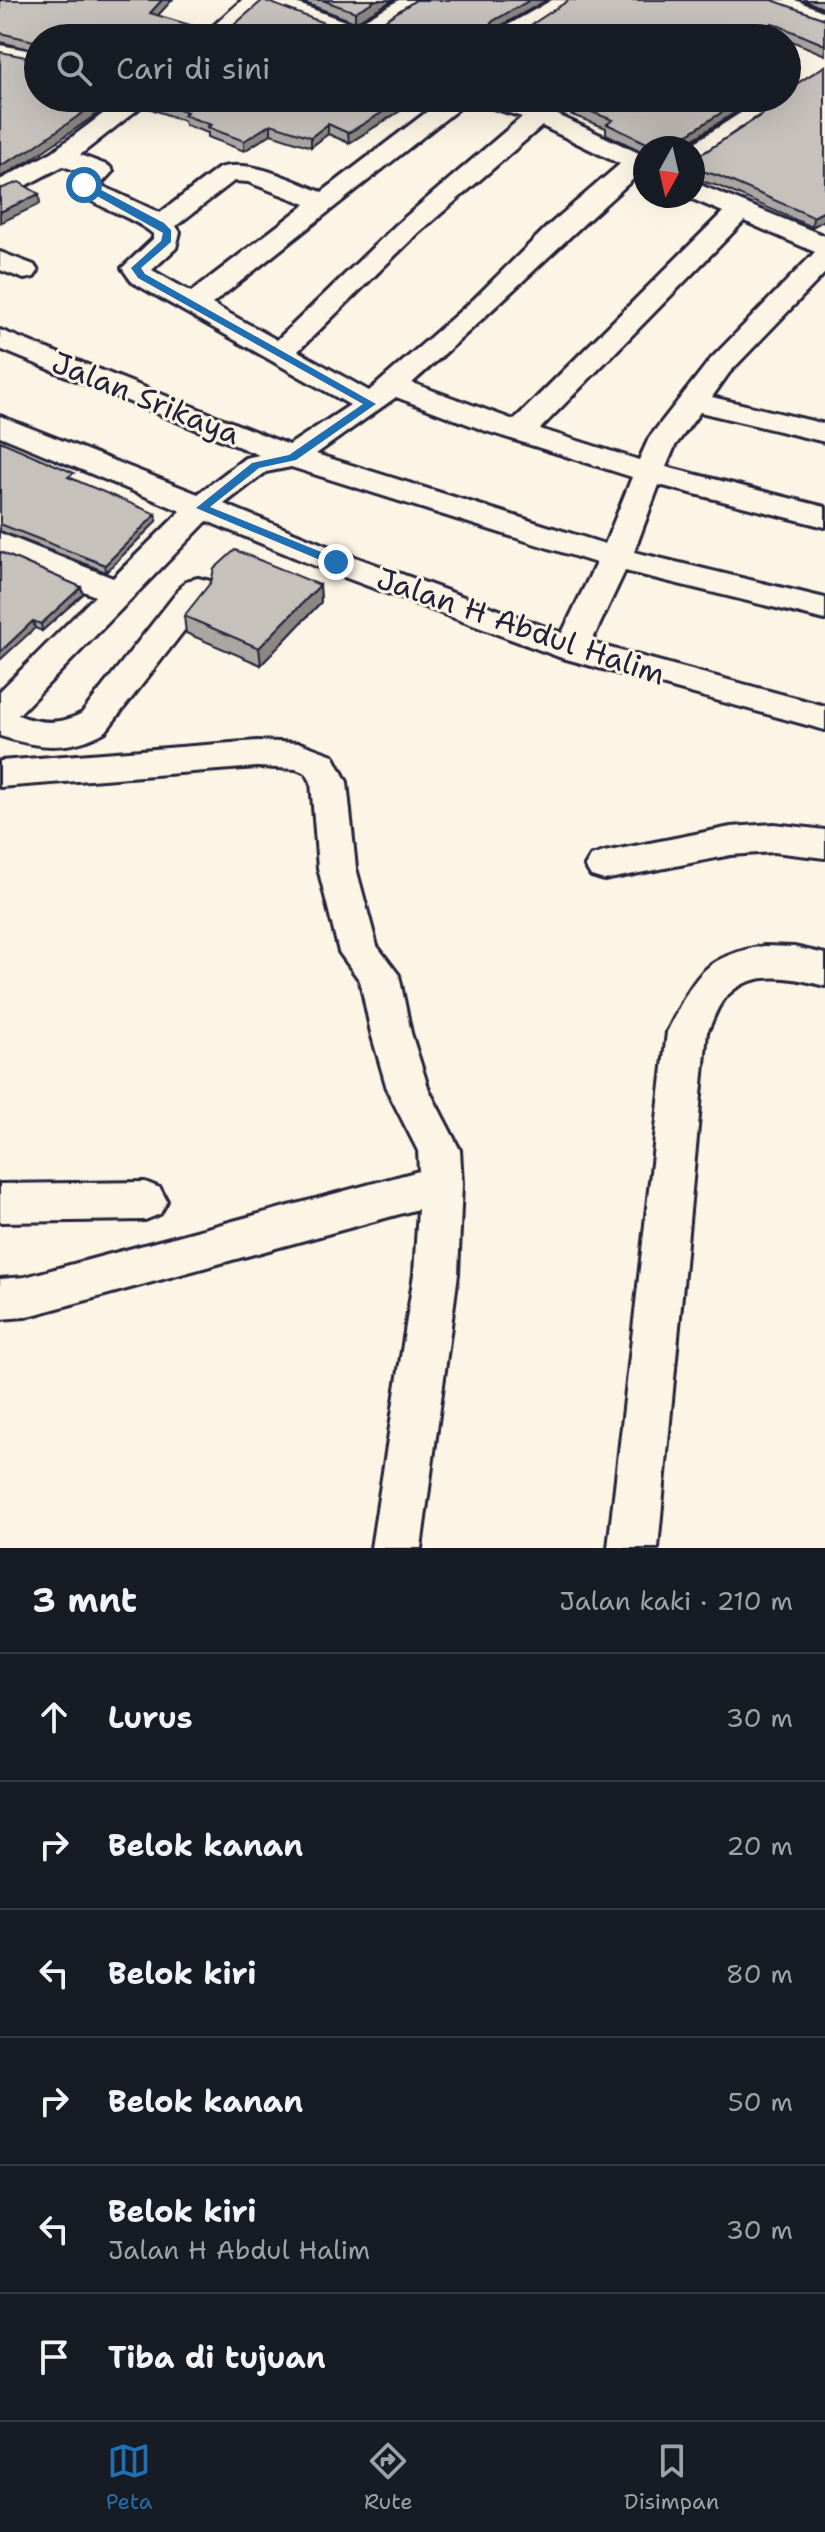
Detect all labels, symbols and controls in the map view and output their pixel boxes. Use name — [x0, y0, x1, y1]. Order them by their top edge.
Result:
search box — [24, 24, 801, 112]
icon: search — [52, 46, 96, 90]
text: Cari di sini — [116, 48, 271, 89]
north arrow — [633, 136, 705, 208]
route start — [66, 167, 102, 203]
street label: Jalan Srikaya — [46, 342, 246, 454]
route end — [318, 544, 354, 580]
street label: Jalan H Abdul Halim — [371, 557, 671, 695]
text: 3 mnt — [32, 1577, 137, 1623]
text: Jalan kaki · 210 m — [559, 1583, 793, 1618]
icon: ahead — [32, 1695, 76, 1739]
text: Lurus — [108, 1697, 193, 1738]
text: 30 m — [726, 1700, 793, 1735]
icon: right — [32, 1823, 76, 1867]
text: Belok kanan — [108, 1825, 303, 1866]
text: 20 m — [726, 1828, 793, 1863]
icon: left — [32, 1951, 76, 1995]
text: Belok kiri — [108, 1953, 256, 1994]
text: 80 m — [726, 1956, 793, 1991]
icon: right — [32, 2079, 76, 2123]
text: Belok kanan — [108, 2081, 303, 2122]
text: 50 m — [728, 2084, 793, 2119]
text: Belok kiri — [108, 2191, 256, 2232]
icon: left — [32, 2207, 76, 2251]
text: 30 m — [726, 2212, 793, 2247]
text: Jalan H Abdul Halim — [108, 2232, 370, 2267]
icon: arrive — [32, 2335, 76, 2379]
text: Tiba di tujuan — [108, 2337, 326, 2378]
tab: Peta — [106, 2439, 153, 2516]
tab: Rute — [364, 2439, 413, 2516]
tab: Disimpan — [624, 2439, 719, 2516]

